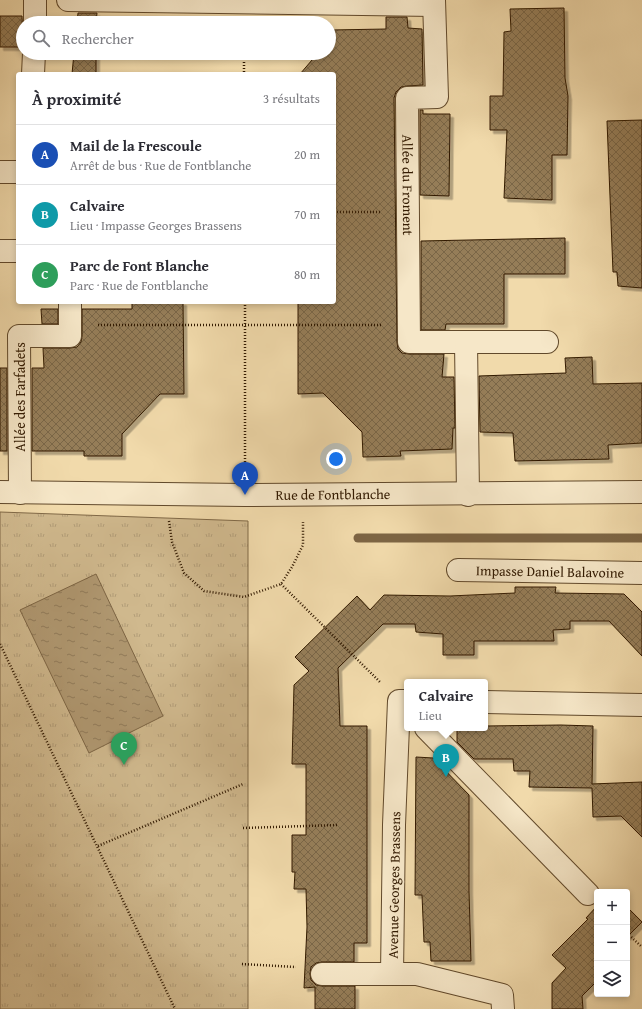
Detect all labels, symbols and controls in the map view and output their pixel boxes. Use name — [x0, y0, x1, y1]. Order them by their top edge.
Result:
search box — [16, 16, 336, 60]
icon: search — [30, 27, 52, 49]
text: Rechercher — [62, 28, 134, 49]
text: À proximité — [32, 86, 121, 111]
text: 3 résultats — [263, 89, 320, 108]
street label: Allée du Froment — [397, 134, 418, 236]
text: Mail de la Frescoule — [70, 135, 202, 156]
text: A — [41, 145, 49, 164]
text: 20 m — [294, 145, 320, 164]
text: Arrêt de bus · Rue de Fontblanche — [70, 156, 251, 175]
text: Calvaire — [70, 195, 125, 216]
text: B — [41, 205, 49, 224]
text: 70 m — [294, 205, 320, 224]
text: Lieu · Impasse Georges Brassens — [70, 216, 242, 235]
text: Parc de Font Blanche — [70, 255, 209, 276]
text: C — [41, 265, 49, 284]
text: 80 m — [294, 265, 320, 284]
text: Parc · Rue de Fontblanche — [70, 276, 208, 295]
street label: Allée des Farfadets — [10, 342, 30, 452]
your location — [326, 449, 346, 469]
pin: A — [232, 462, 258, 495]
street label: Rue de Fontblanche — [275, 484, 391, 505]
street label: Impasse Daniel Balavoine — [476, 560, 625, 583]
popup — [404, 679, 488, 731]
text: Calvaire — [419, 685, 473, 706]
text: Lieu — [419, 706, 442, 725]
pin: C — [111, 732, 137, 765]
pin: B — [433, 744, 459, 777]
street label: Avenue Georges Brassens — [383, 811, 405, 959]
map controls — [594, 889, 630, 997]
button: + — [594, 889, 630, 925]
button: − — [594, 925, 630, 961]
button: layers — [594, 961, 630, 997]

